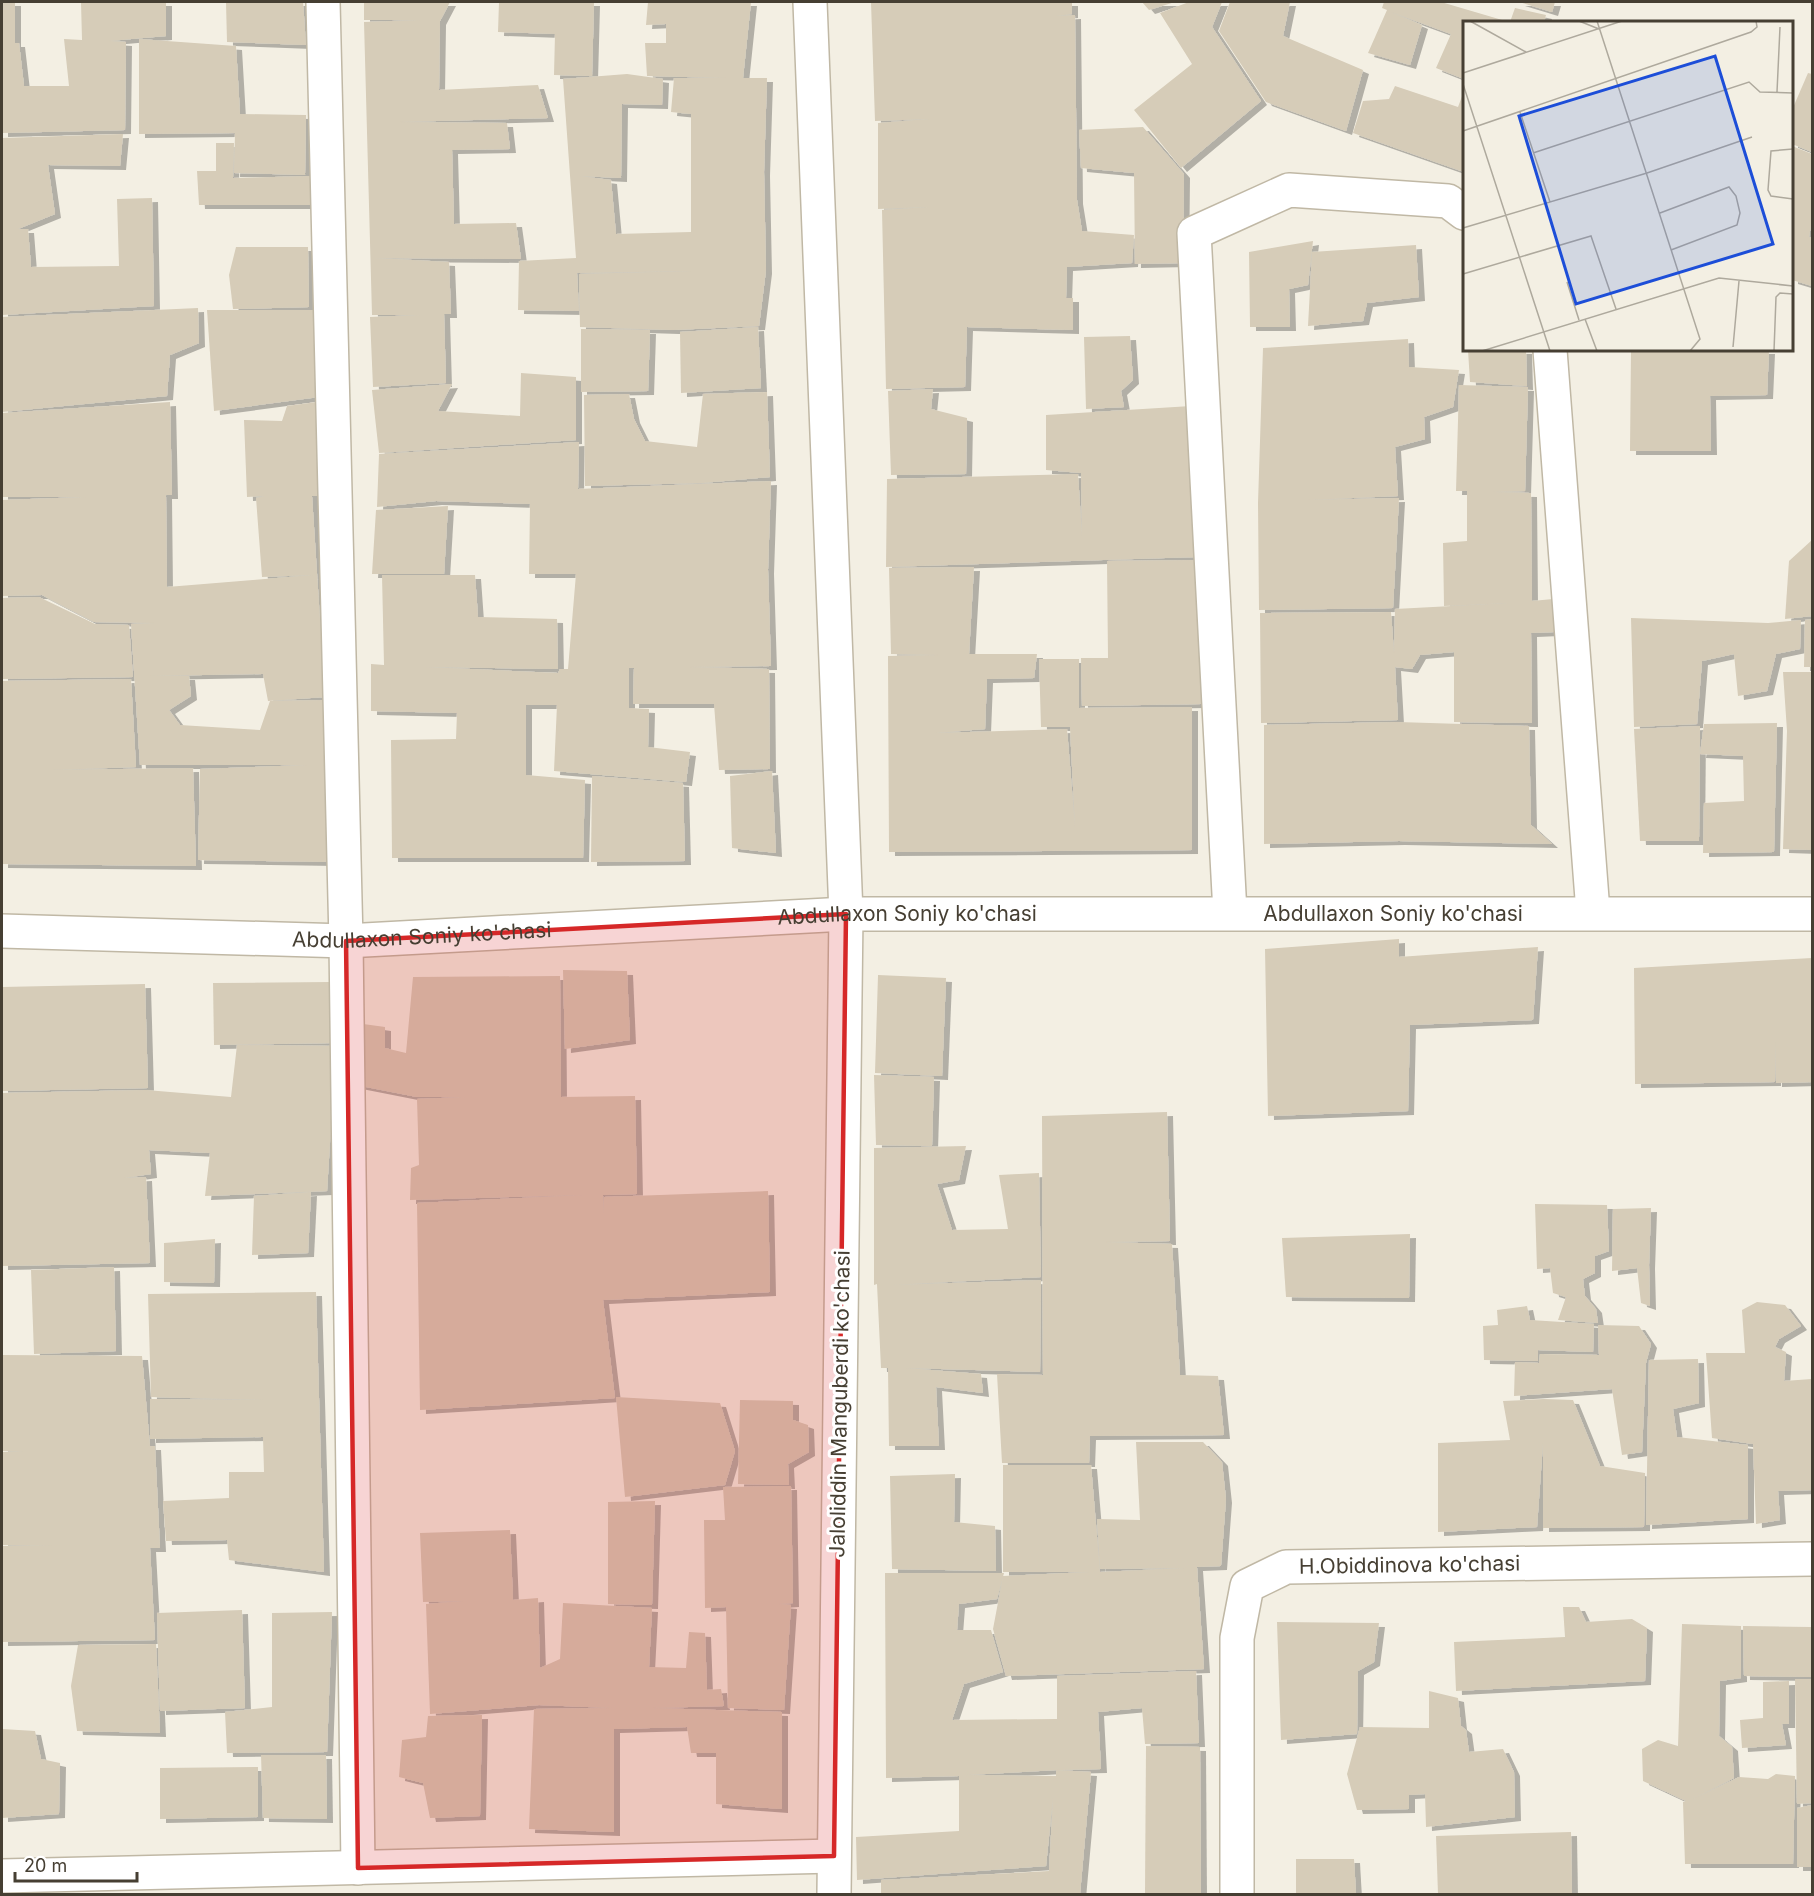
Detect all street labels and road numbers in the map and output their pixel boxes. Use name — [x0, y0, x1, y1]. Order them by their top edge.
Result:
street label: Abdullaxon Soniy ko'chasi — [777, 901, 1037, 930]
street label: Abdullaxon Soniy ko'chasi — [1263, 901, 1523, 926]
street label: Abdullaxon Soniy ko'chasi — [292, 917, 552, 953]
street label: Jaloliddin Manguberdi ko'chasi — [824, 1250, 855, 1558]
street label: H.Obiddinova ko'chasi — [1299, 1550, 1521, 1579]

